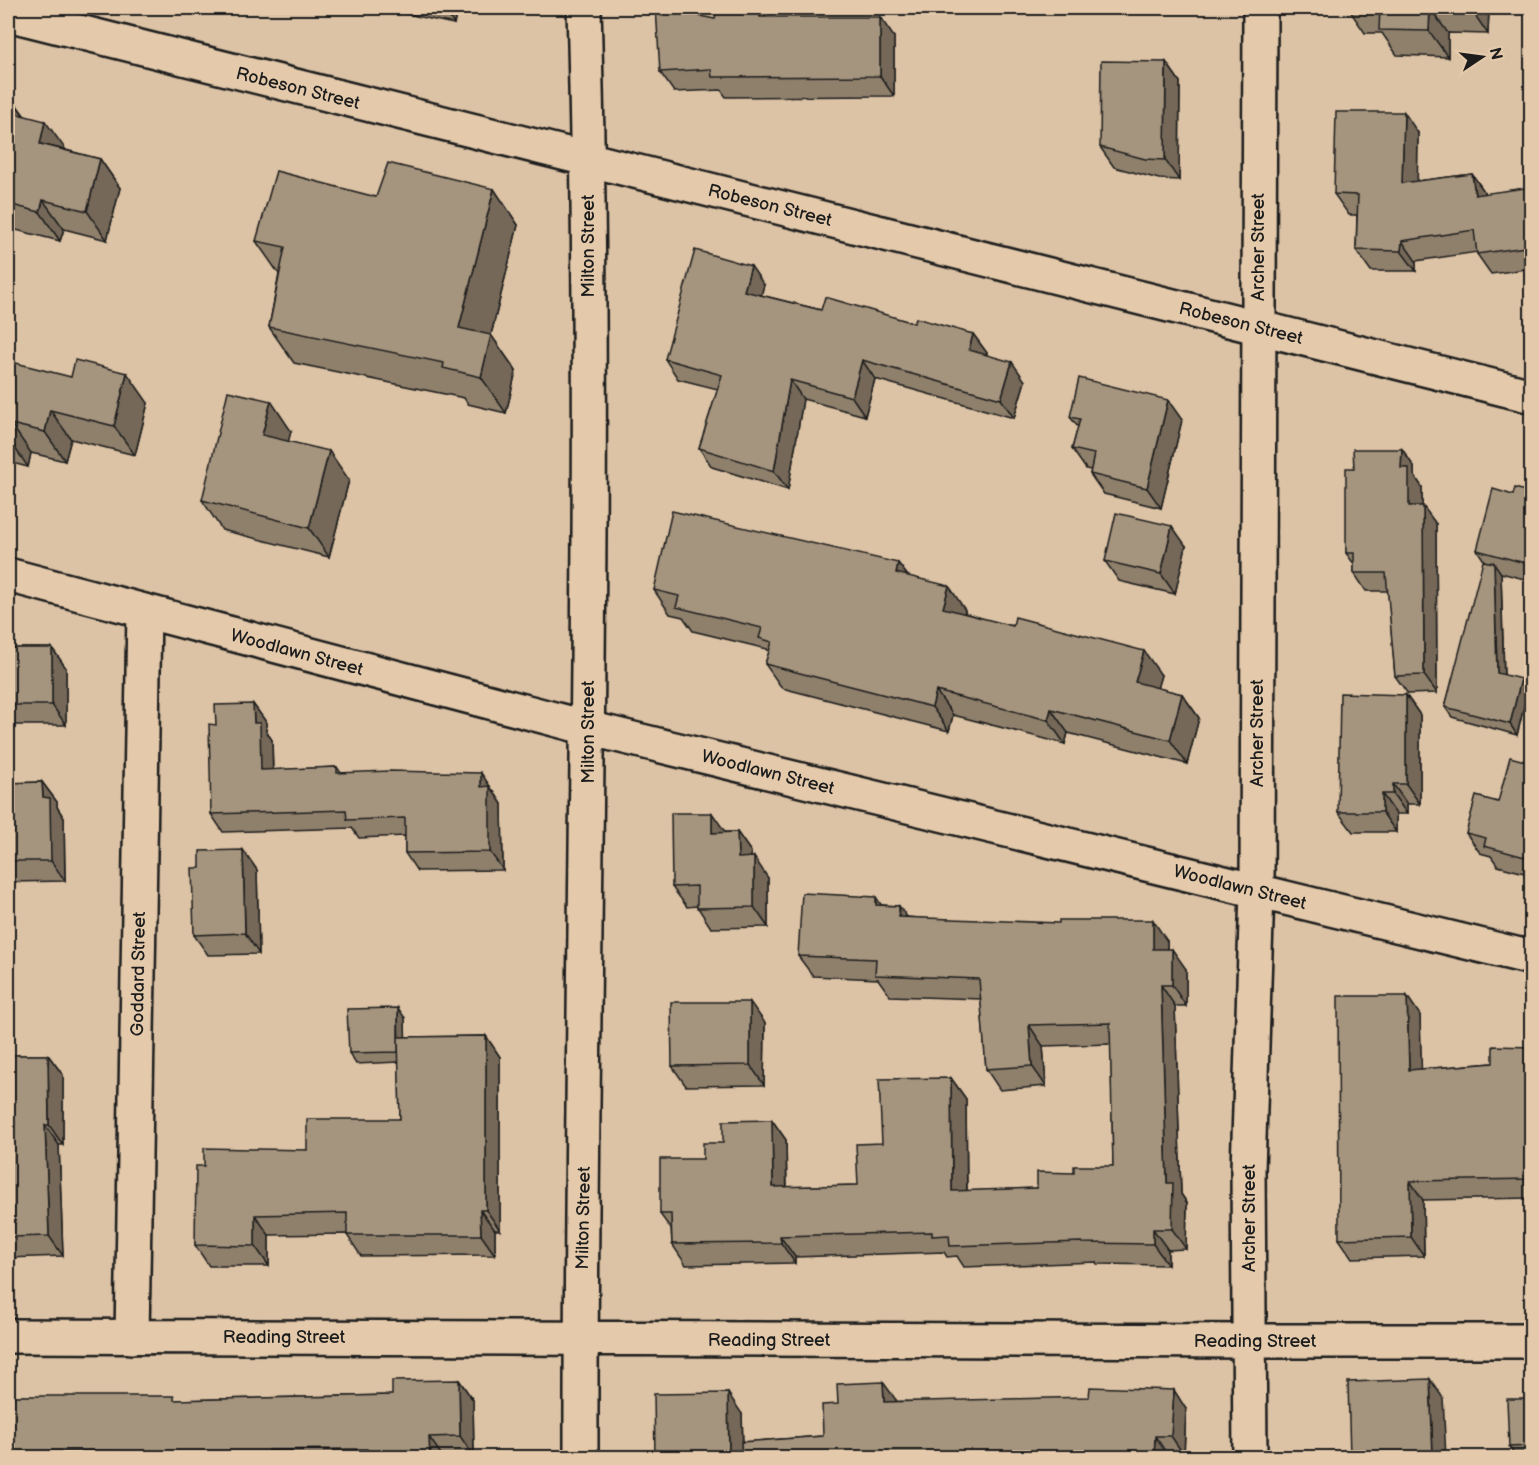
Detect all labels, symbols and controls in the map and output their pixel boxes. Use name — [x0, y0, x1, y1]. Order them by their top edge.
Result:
north arrow — [1452, 27, 1512, 87]
text: N — [1485, 46, 1506, 62]
street label: Robeson Street — [234, 63, 363, 114]
street label: Robeson Street — [706, 180, 835, 231]
street label: Archer Street — [1248, 193, 1269, 301]
street label: Milton Street — [578, 194, 599, 298]
street label: Robeson Street — [1177, 298, 1306, 349]
street label: Woodlawn Street — [228, 625, 366, 680]
street label: Archer Street — [1247, 679, 1268, 787]
street label: Milton Street — [578, 680, 599, 784]
street label: Woodlawn Street — [699, 746, 837, 799]
street label: Woodlawn Street — [1171, 861, 1309, 914]
street label: Goddard Street — [127, 911, 150, 1037]
street label: Archer Street — [1239, 1164, 1260, 1272]
street label: Milton Street — [572, 1166, 595, 1270]
street label: Reading Street — [223, 1327, 346, 1348]
street label: Reading Street — [708, 1330, 831, 1351]
street label: Reading Street — [1194, 1331, 1317, 1352]

